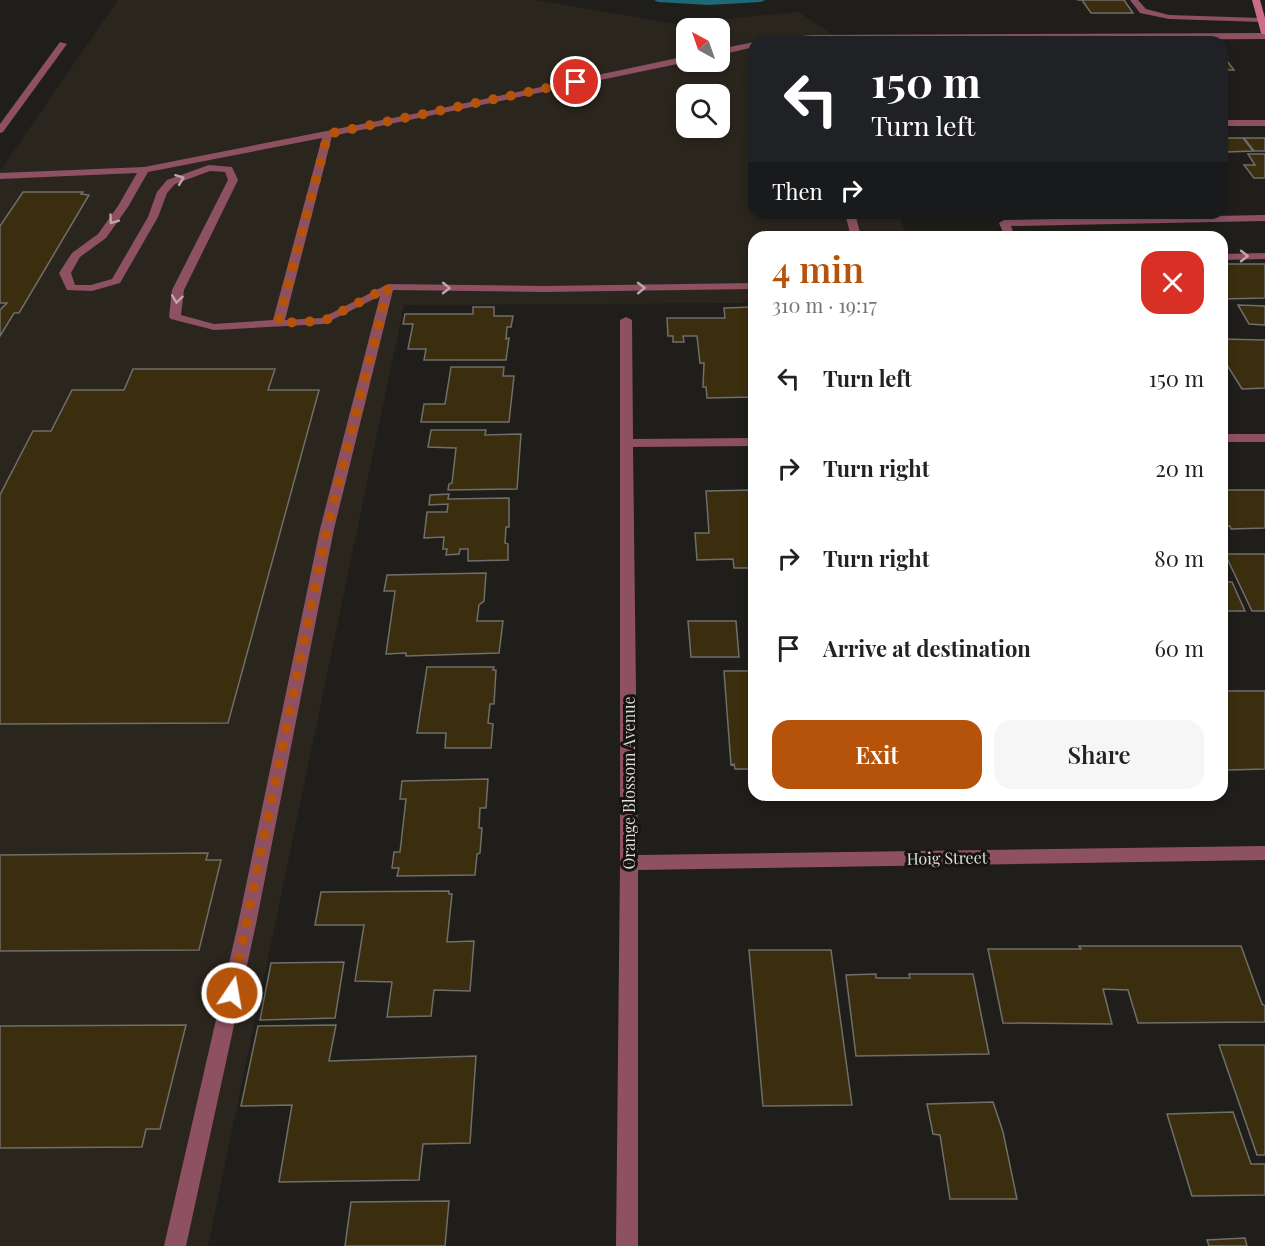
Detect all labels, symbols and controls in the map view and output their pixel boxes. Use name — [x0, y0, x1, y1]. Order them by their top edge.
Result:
north arrow — [676, 18, 730, 72]
map controls — [676, 18, 730, 138]
text: 150 m — [871, 53, 981, 109]
pin — [550, 56, 601, 107]
icon: left — [772, 60, 850, 138]
icon: arrive — [559, 65, 592, 98]
button: search — [676, 84, 730, 138]
text: Turn left — [871, 107, 975, 143]
one-way arrow — [174, 174, 185, 186]
icon: right — [835, 174, 868, 207]
text: Then — [772, 176, 823, 206]
one-way arrow — [110, 214, 121, 225]
text: 4 min — [772, 244, 864, 292]
one-way arrow — [1239, 250, 1248, 263]
button: close — [1141, 251, 1204, 314]
one-way arrow — [442, 282, 451, 294]
one-way arrow — [637, 282, 646, 294]
text: 310 m · 19:17 — [772, 291, 877, 318]
one-way arrow — [171, 295, 183, 304]
icon: left — [772, 362, 805, 395]
text: Turn left — [823, 363, 912, 393]
text: 150 m — [1149, 363, 1204, 393]
icon: right — [772, 452, 805, 485]
text: Turn right — [823, 453, 929, 483]
text: 20 m — [1155, 453, 1204, 483]
icon: right — [772, 542, 805, 575]
text: Turn right — [823, 543, 929, 573]
text: 80 m — [1154, 543, 1204, 573]
icon: arrive — [772, 632, 805, 665]
text: Arrive at destination — [823, 633, 1031, 663]
text: 60 m — [1154, 633, 1204, 663]
street label: Orange Blossom Avenue — [618, 696, 639, 870]
button: Exit — [772, 720, 982, 789]
button: Share — [994, 720, 1204, 789]
street label: Hoig Street — [906, 846, 988, 869]
position arrow — [200, 961, 264, 1025]

